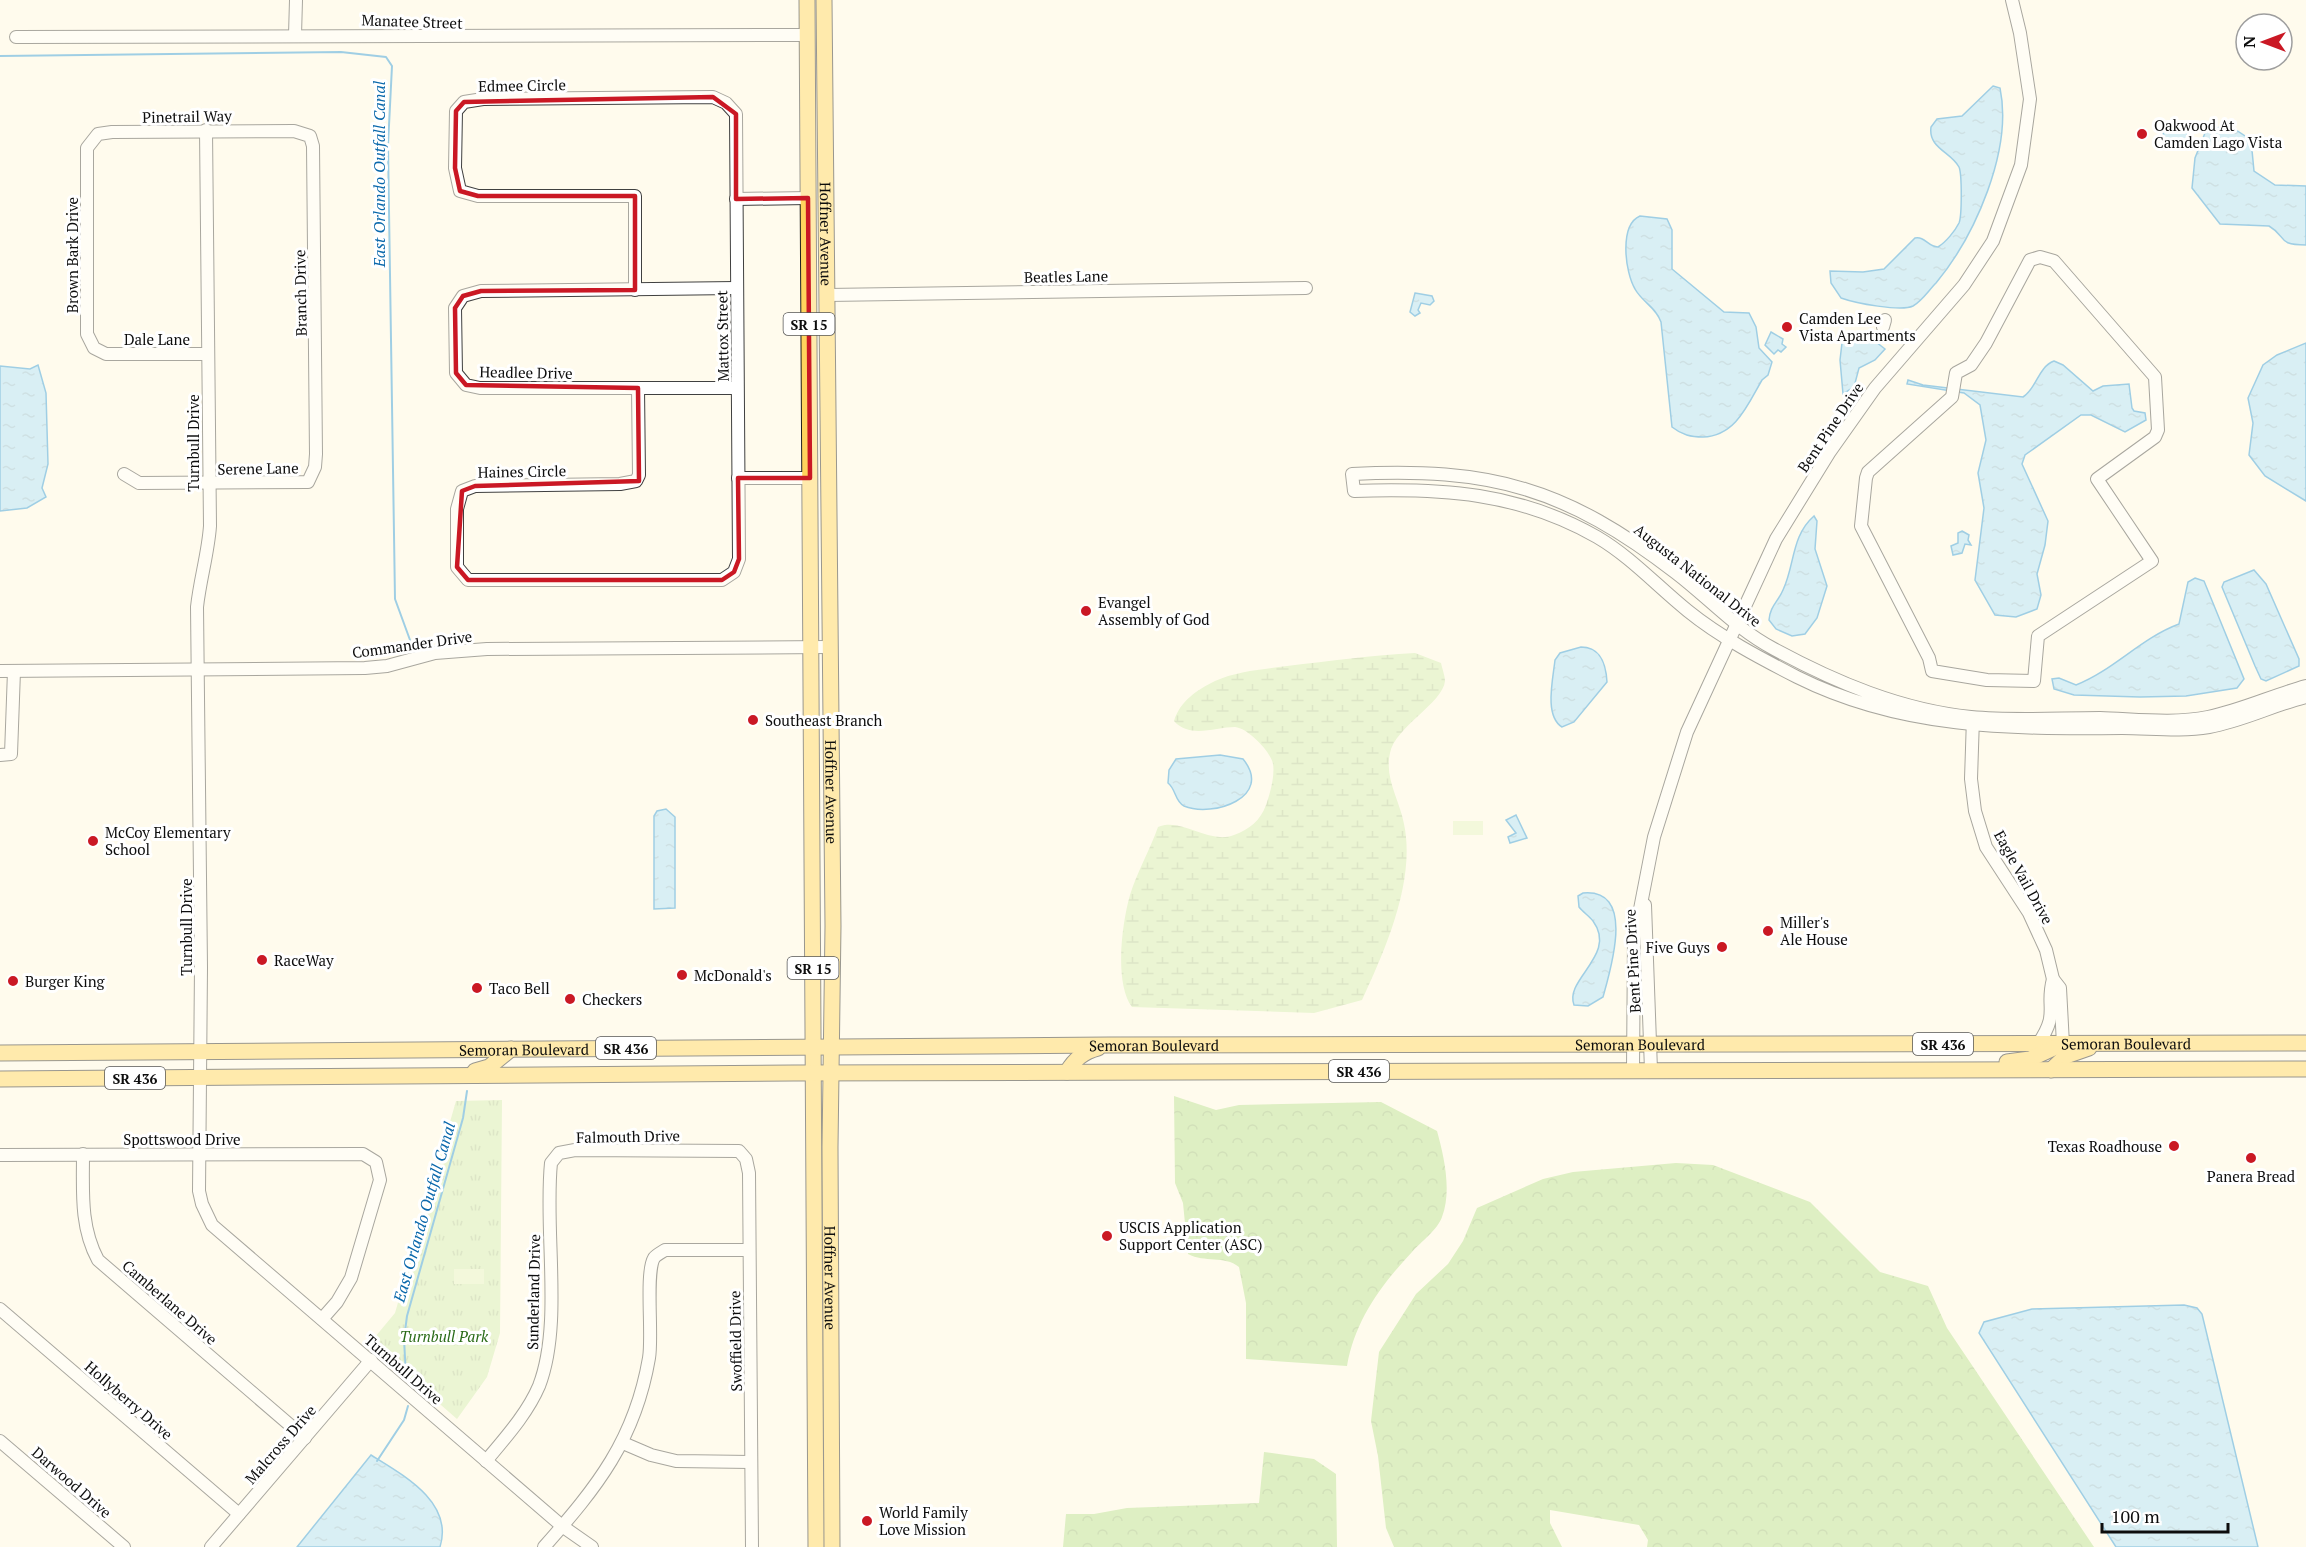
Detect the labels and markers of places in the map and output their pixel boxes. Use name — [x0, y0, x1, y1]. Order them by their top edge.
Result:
place label: Oakwood At Camden Lago Vista — [2154, 115, 2283, 152]
marker: Oakwood At Camden Lago Vista — [2135, 127, 2149, 141]
place label: Camden Lee Vista Apartments — [1799, 308, 1916, 345]
marker: Camden Lee Vista Apartments — [1780, 320, 1794, 334]
place label: Evangel Assembly of God — [1098, 592, 1210, 629]
marker: Evangel Assembly of God — [1079, 604, 1093, 618]
place label: Southeast Branch — [765, 710, 883, 730]
marker: Southeast Branch — [746, 713, 760, 727]
place label: McCoy Elementary School — [105, 822, 231, 859]
marker: McCoy Elementary School — [86, 834, 100, 848]
place label: Miller's Ale House — [1780, 912, 1848, 949]
marker: Miller's Ale House — [1761, 924, 1775, 938]
place label: Five Guys — [1646, 937, 1710, 957]
marker: Five Guys — [1715, 940, 1729, 954]
place label: RaceWay — [274, 950, 334, 970]
marker: RaceWay — [255, 953, 269, 967]
place label: McDonald's — [694, 965, 772, 985]
marker: McDonald's — [675, 968, 689, 982]
place label: Burger King — [25, 971, 106, 991]
marker: Burger King — [6, 974, 20, 988]
place label: Taco Bell — [489, 978, 550, 998]
marker: Taco Bell — [470, 981, 484, 995]
place label: Checkers — [582, 989, 642, 1009]
marker: Checkers — [563, 992, 577, 1006]
place label: Texas Roadhouse — [2048, 1136, 2162, 1156]
marker: Texas Roadhouse — [2167, 1139, 2181, 1153]
marker: Panera Bread — [2244, 1151, 2258, 1165]
place label: Panera Bread — [2207, 1166, 2295, 1186]
place label: USCIS Application Support Center (ASC) — [1119, 1217, 1262, 1254]
marker: USCIS Application Support Center (ASC) — [1100, 1229, 1114, 1243]
place label: World Family Love Mission — [879, 1502, 968, 1539]
marker: World Family Love Mission — [860, 1514, 874, 1528]

